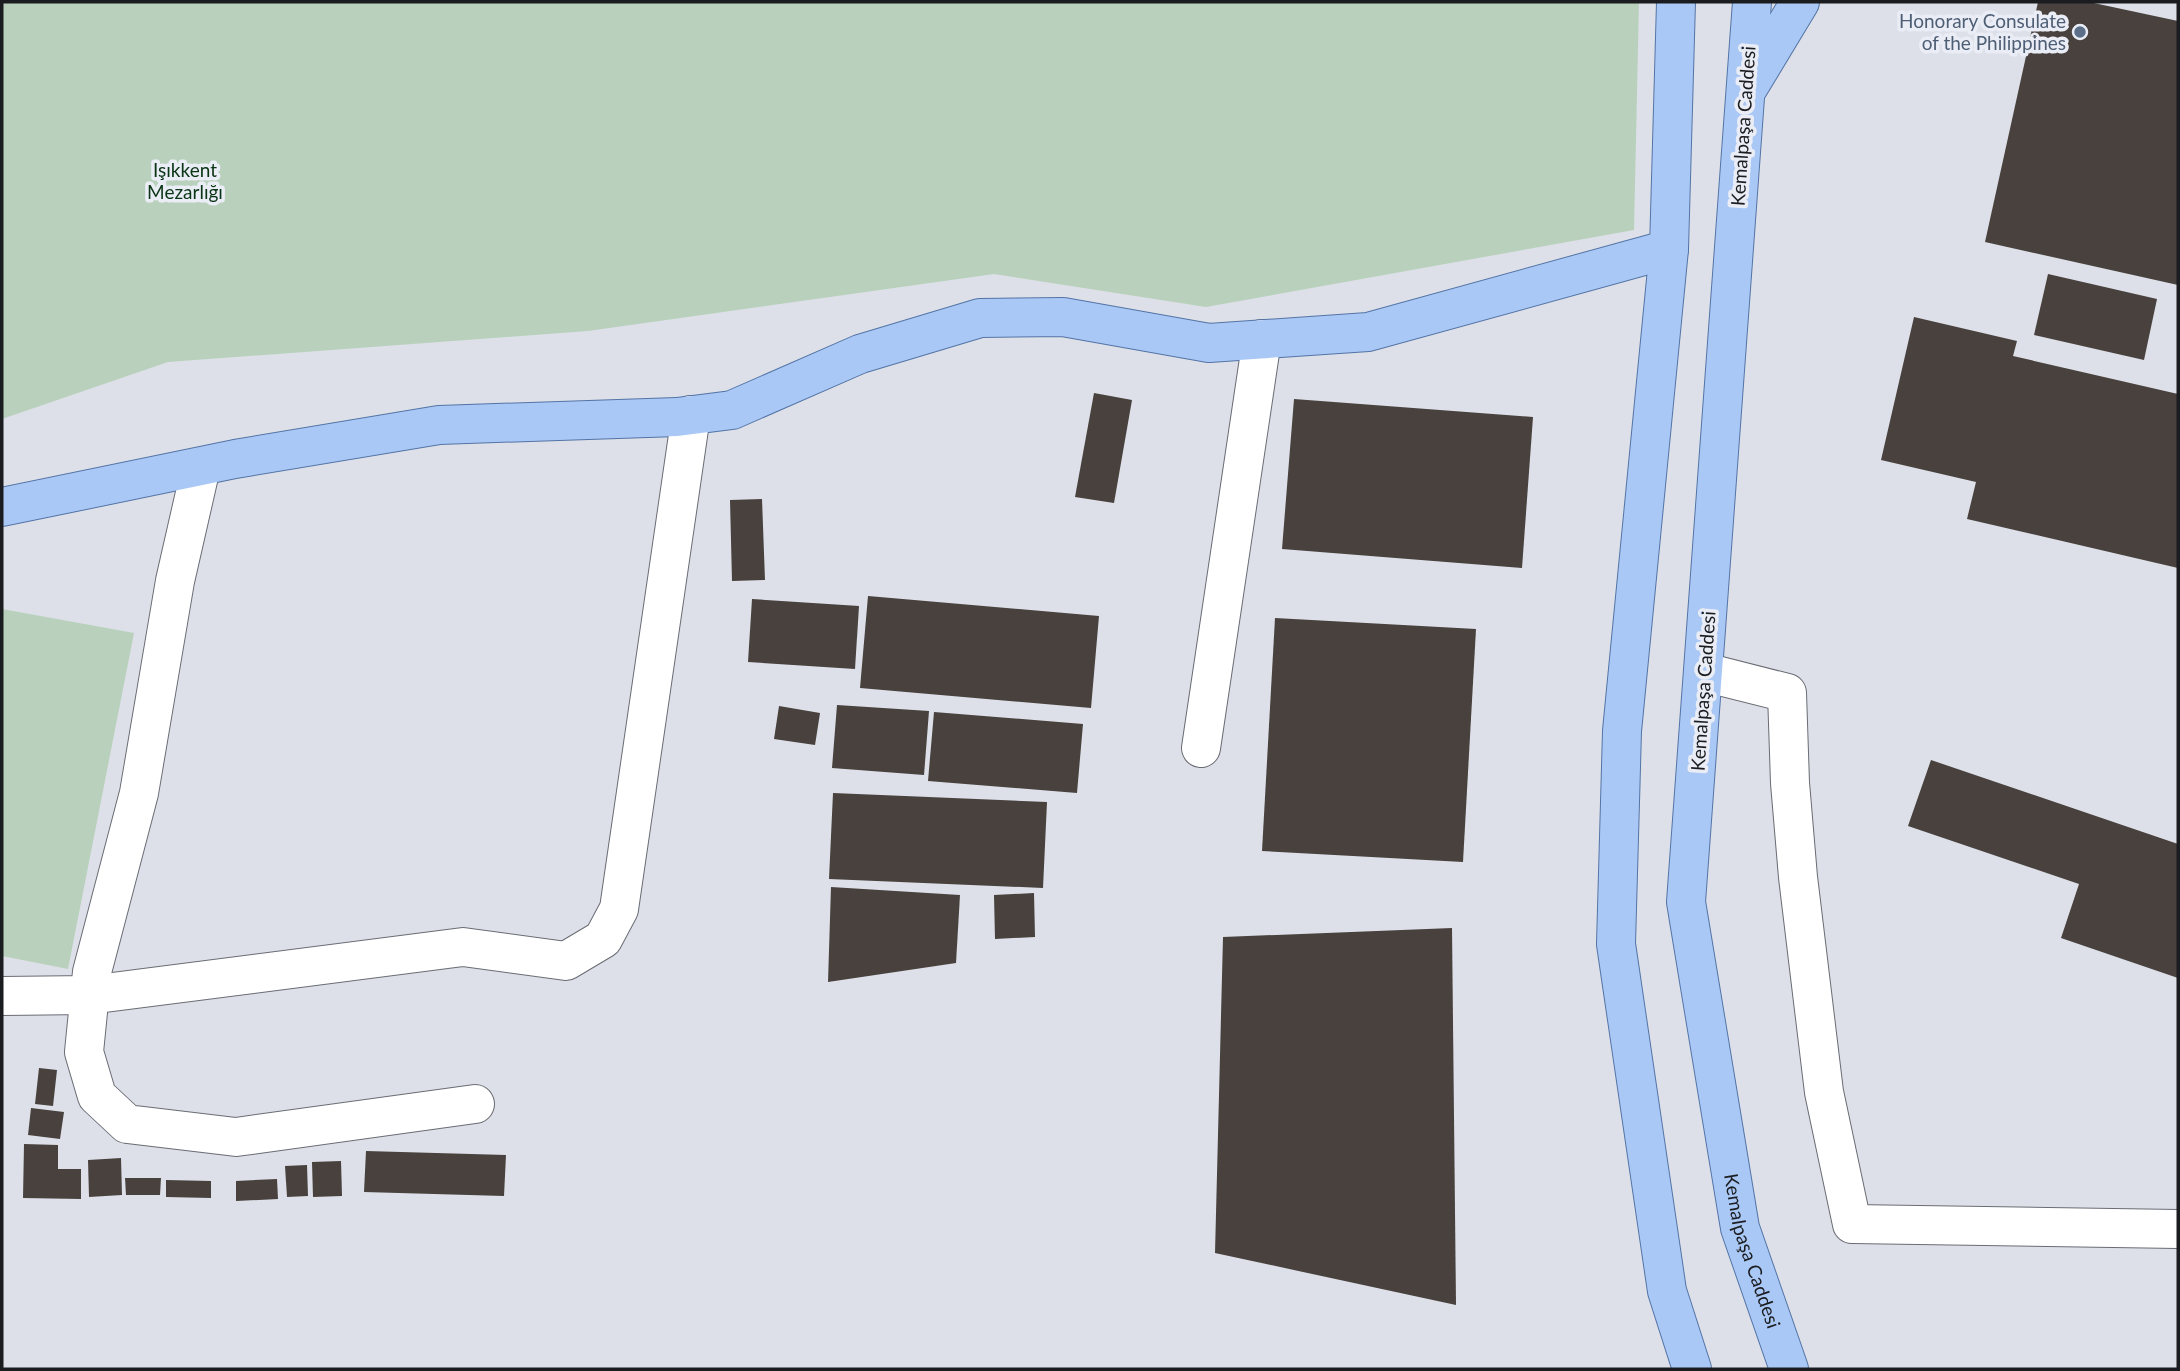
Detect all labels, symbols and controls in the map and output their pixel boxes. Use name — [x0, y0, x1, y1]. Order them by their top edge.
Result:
place label: Honorary Consulate of the Philippines — [1899, 9, 2066, 54]
marker: Honorary Consulate of the Philippines — [2072, 24, 2088, 40]
street label: Kemalpaşa Caddesi — [1725, 45, 1760, 207]
park label: Işıkkent Mezarlığı — [147, 158, 223, 203]
street label: Kemalpaşa Caddesi — [1685, 610, 1720, 772]
street label: Kemalpaşa Caddesi — [1720, 1172, 1786, 1331]

